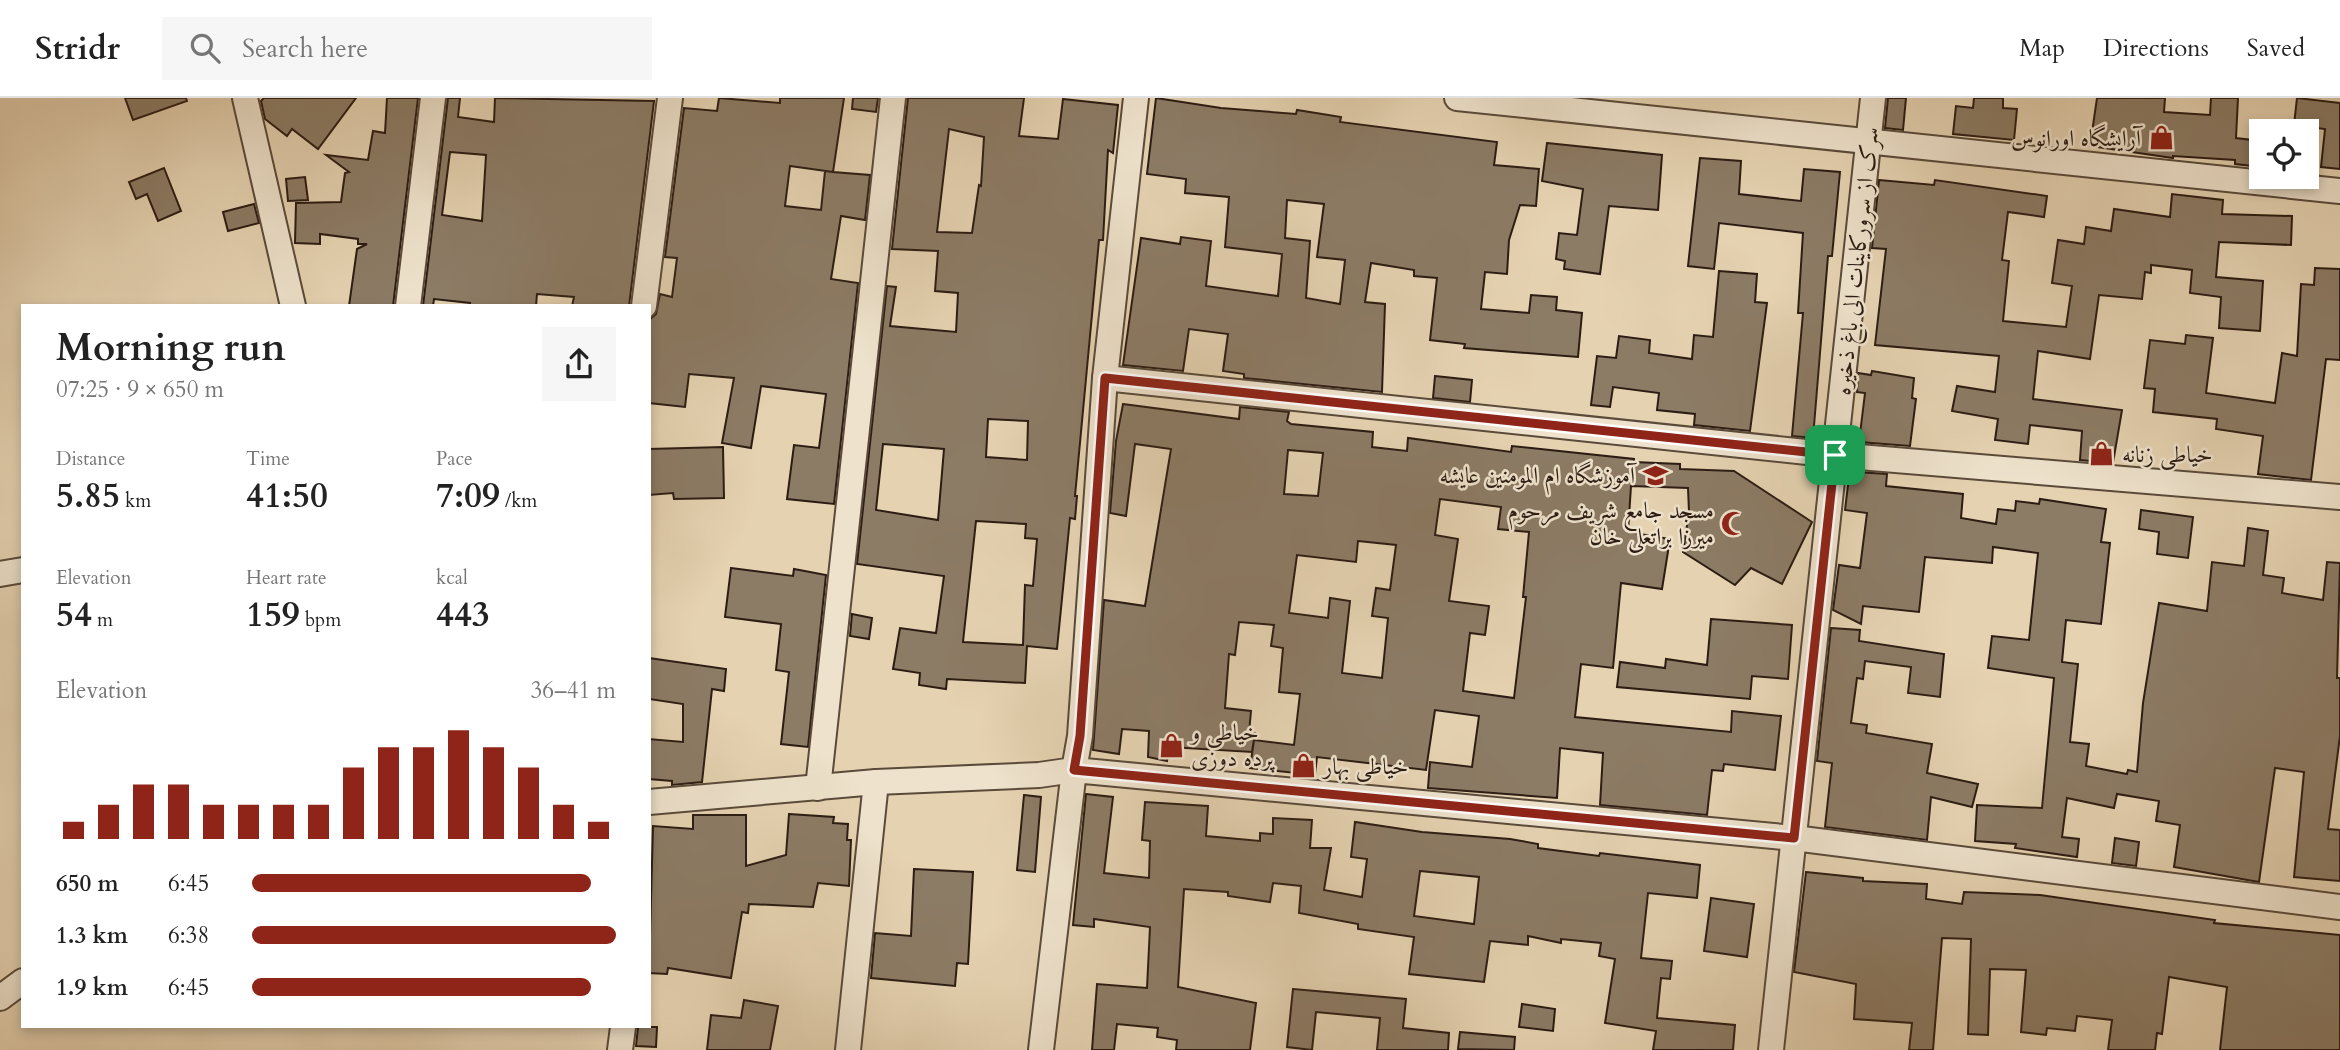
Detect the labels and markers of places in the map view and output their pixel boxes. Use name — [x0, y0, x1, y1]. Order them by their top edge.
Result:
place label: آرایشگاه اورانوس — [2011, 123, 2144, 154]
shop icon: آرایشگاه اورانوس — [2147, 124, 2175, 152]
pin — [1805, 425, 1865, 485]
place label: خیاطی زنانه — [2122, 439, 2213, 470]
shop icon: خیاطی زنانه — [2088, 440, 2116, 468]
place label: آموزشگاه ام المومنین عایشه — [1440, 460, 1638, 495]
school or university icon: آموزشگاه ام المومنین عایشه — [1641, 461, 1669, 489]
place label: مسجد جامع شریف مرحوم میرزا براتعلی خان — [1508, 495, 1714, 554]
mosque icon: مسجد جامع شریف مرحوم میرزا براتعلی خان — [1720, 509, 1748, 537]
place label: خیاطی و پرده دوزی — [1189, 717, 1275, 774]
shop icon: خیاطی و پرده دوزی — [1157, 731, 1185, 759]
place label: خیاطی بهار — [1321, 751, 1408, 782]
shop icon: خیاطی بهار — [1289, 752, 1317, 780]

